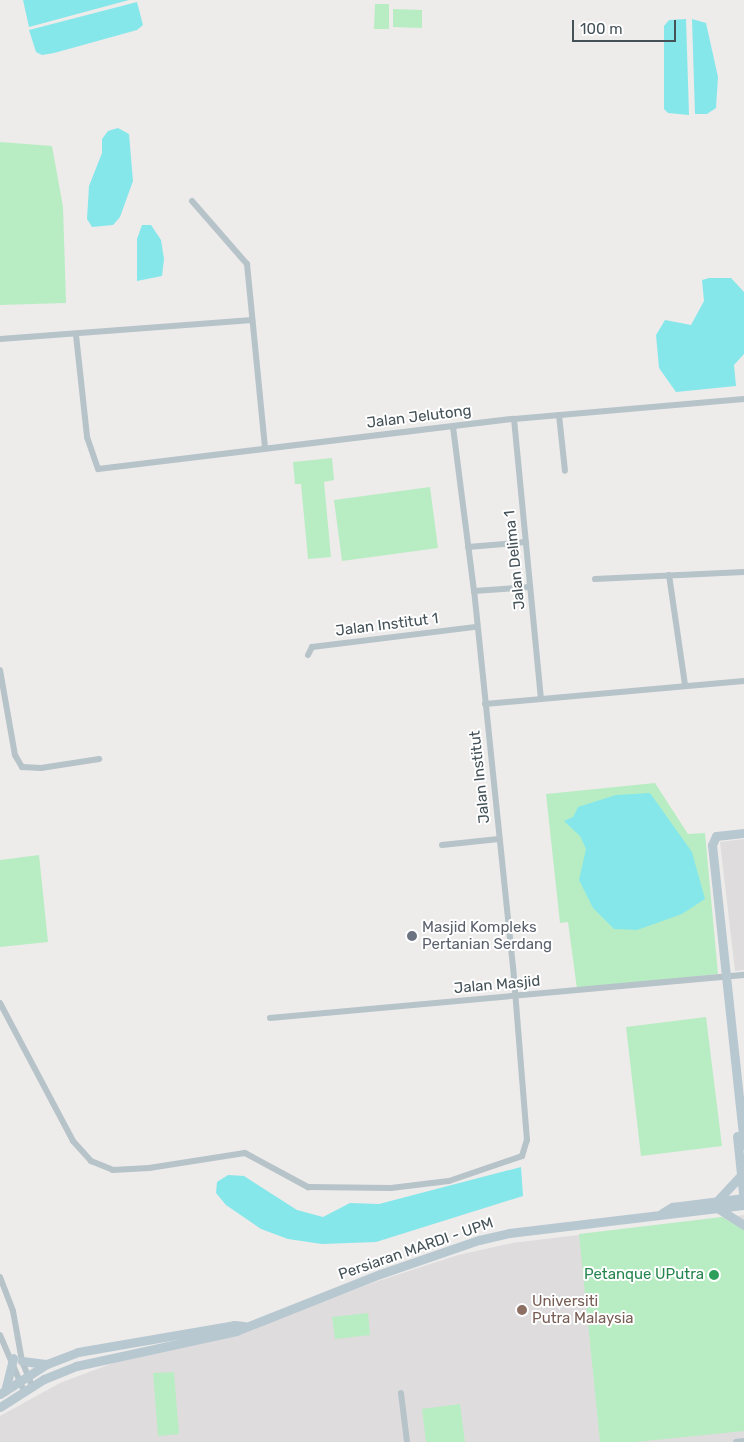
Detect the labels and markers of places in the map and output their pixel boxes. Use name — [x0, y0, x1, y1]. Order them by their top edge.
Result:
place label: Masjid Kompleks Pertanian Serdang — [422, 918, 552, 953]
marker: Masjid Kompleks Pertanian Serdang — [406, 930, 418, 942]
place label: Petanque UPutra — [584, 1266, 704, 1284]
marker: Petanque UPutra — [708, 1269, 720, 1281]
place label: Universiti Putra Malaysia — [532, 1292, 634, 1327]
marker: Universiti Putra Malaysia — [516, 1304, 528, 1316]

